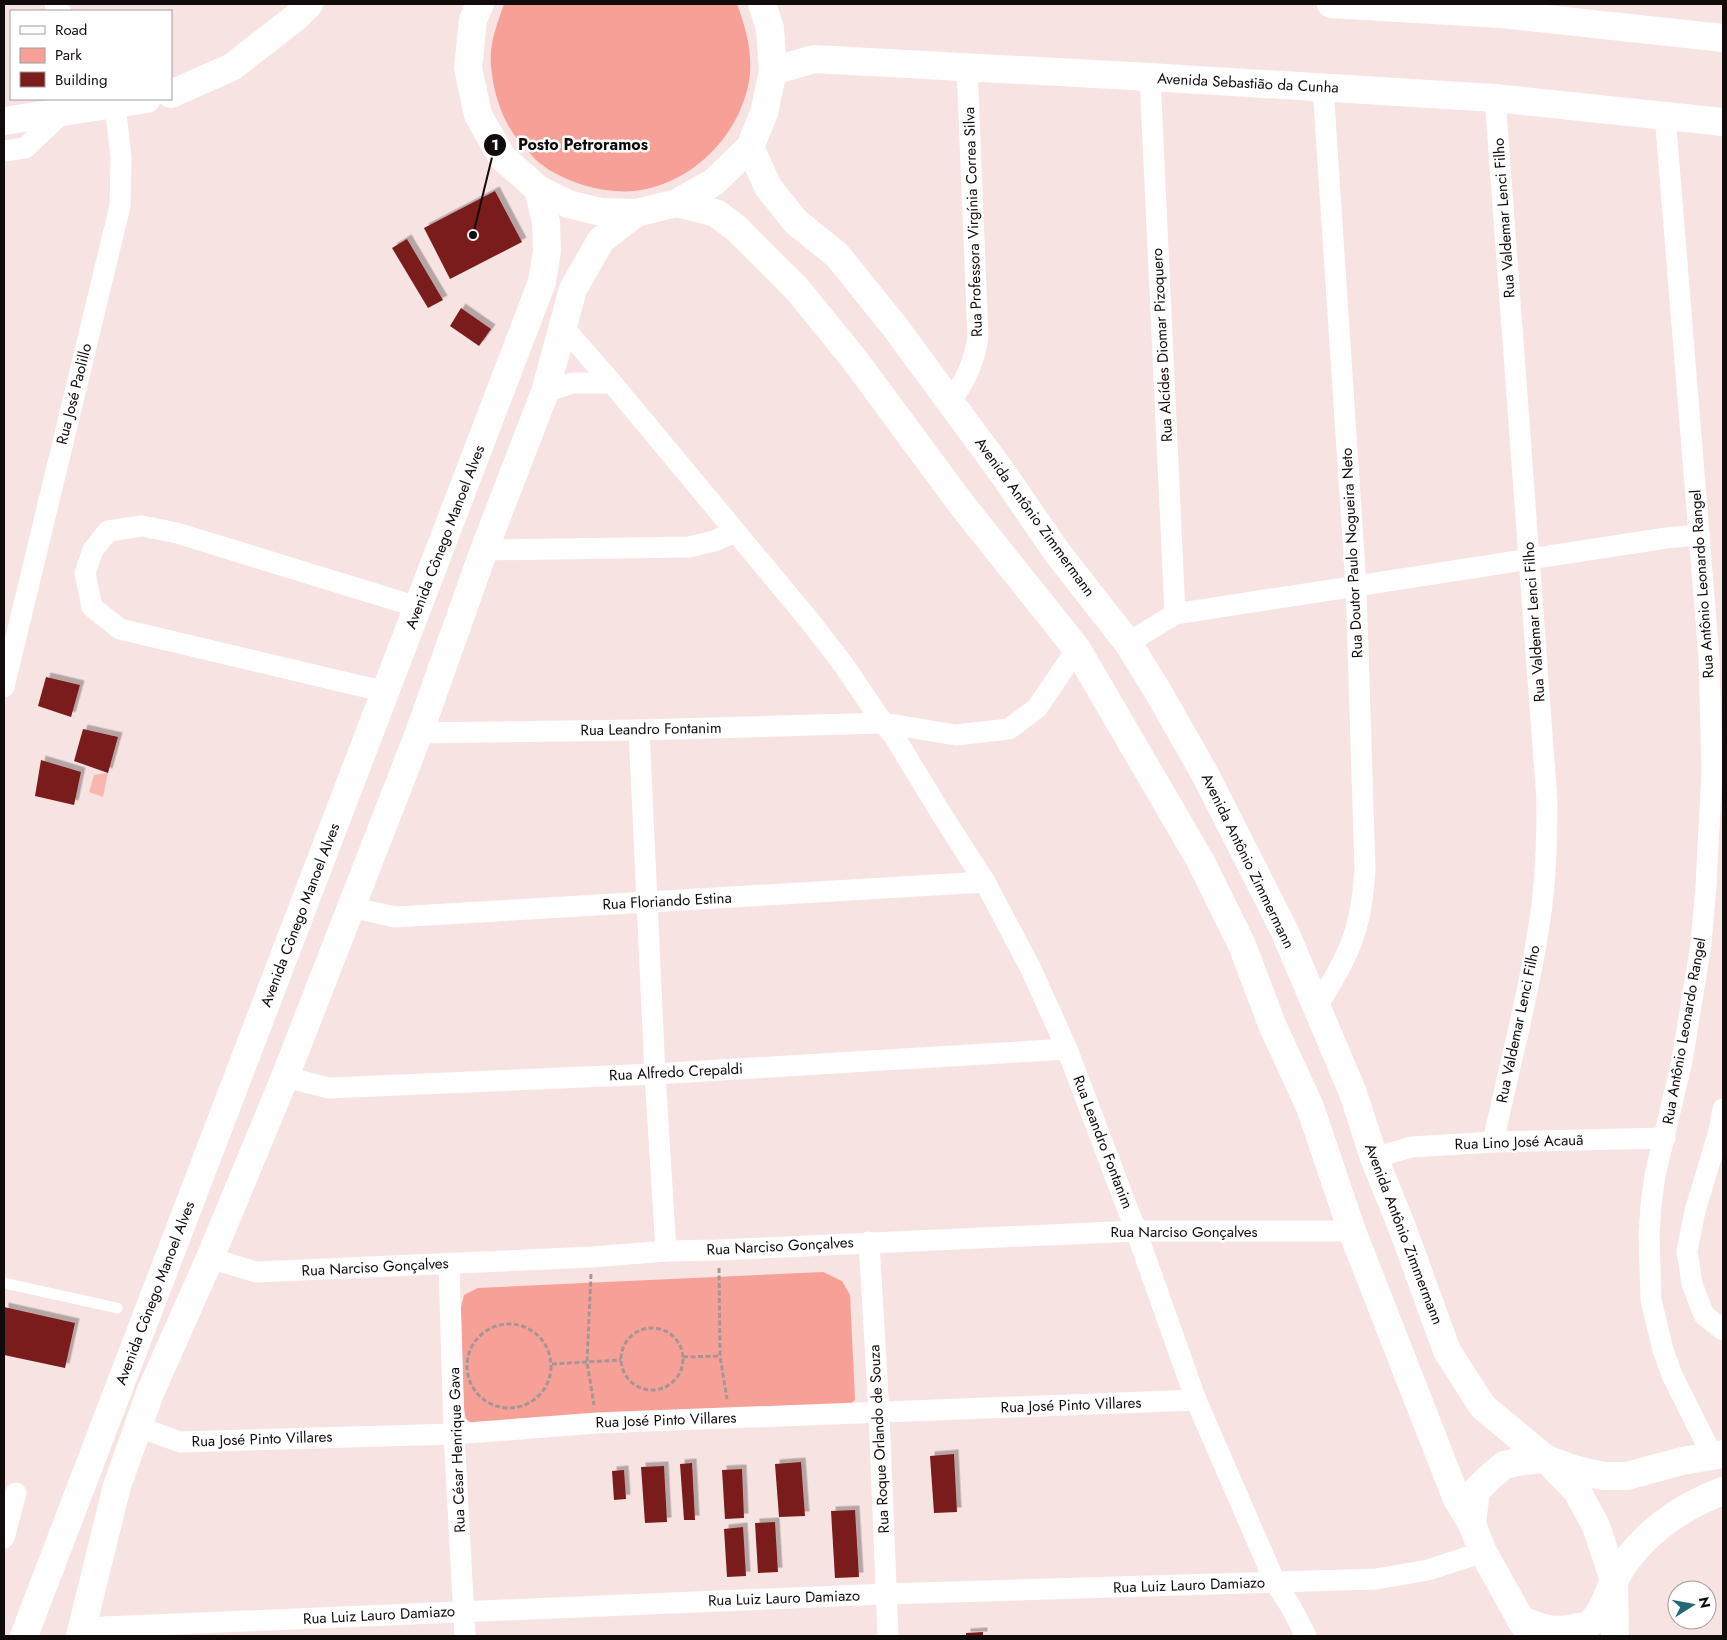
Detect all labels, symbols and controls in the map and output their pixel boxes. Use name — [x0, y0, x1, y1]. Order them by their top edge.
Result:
legend — [10, 10, 172, 100]
text: Road — [55, 19, 87, 41]
text: Park — [55, 44, 82, 66]
street label: Avenida Sebastião da Cunha — [1157, 67, 1339, 99]
text: Building — [55, 69, 107, 91]
street label: Rua Professora Virgínia Correa Silva — [958, 107, 988, 337]
callout: Posto Petroramos — [483, 129, 658, 160]
text: Posto Petroramos — [518, 133, 648, 156]
text: 1 — [491, 134, 499, 156]
street label: Rua Valdemar Lenci Filho — [1487, 137, 1521, 299]
street label: Rua Alcídes Diomar Pizoquero — [1146, 247, 1178, 443]
street label: Rua José Paolillo — [51, 341, 97, 447]
street label: Avenida Antônio Zimmermann — [970, 433, 1100, 601]
street label: Avenida Cônego Manoel Alves — [400, 442, 490, 632]
street label: Rua Doutor Paulo Nogueira Neto — [1336, 447, 1368, 659]
street label: Rua Antônio Leonardo Rangel — [1684, 489, 1720, 679]
street label: Rua Valdemar Lenci Filho — [1517, 541, 1551, 703]
street label: Rua Leandro Fontanim — [580, 717, 722, 741]
street label: Avenida Antônio Zimmermann — [1196, 770, 1300, 952]
street label: Avenida Cônego Manoel Alves — [255, 820, 345, 1010]
street label: Rua Floriando Estina — [602, 887, 732, 915]
street label: Rua Antônio Leonardo Rangel — [1657, 936, 1711, 1126]
street label: Rua Valdemar Lenci Filho — [1491, 943, 1545, 1105]
street label: Rua Alfredo Crepaldi — [608, 1058, 744, 1086]
street label: Rua Leandro Fontanim — [1067, 1072, 1139, 1212]
street label: Rua Lino José Acauã — [1454, 1129, 1584, 1155]
street label: Avenida Antônio Zimmermann — [1359, 1140, 1449, 1328]
street label: Avenida Cônego Manoel Alves — [110, 1198, 200, 1388]
street label: Rua Narciso Gonçalves — [1110, 1221, 1258, 1243]
street label: Rua Narciso Gonçalves — [706, 1231, 854, 1261]
street label: Rua Narciso Gonçalves — [301, 1252, 449, 1282]
street label: Rua Roque Orlando de Souza — [863, 1344, 895, 1534]
street label: Rua César Henrique Gava — [443, 1367, 471, 1533]
street label: Rua José Pinto Villares — [1000, 1392, 1142, 1418]
street label: Rua José Pinto Villares — [595, 1407, 737, 1433]
street label: Rua José Pinto Villares — [191, 1426, 333, 1452]
street label: Rua Luiz Lauro Damiazo — [1113, 1571, 1265, 1599]
north arrow — [1667, 1580, 1717, 1630]
street label: Rua Luiz Lauro Damiazo — [708, 1584, 860, 1612]
text: N — [1694, 1595, 1716, 1610]
street label: Rua Luiz Lauro Damiazo — [302, 1600, 456, 1630]

